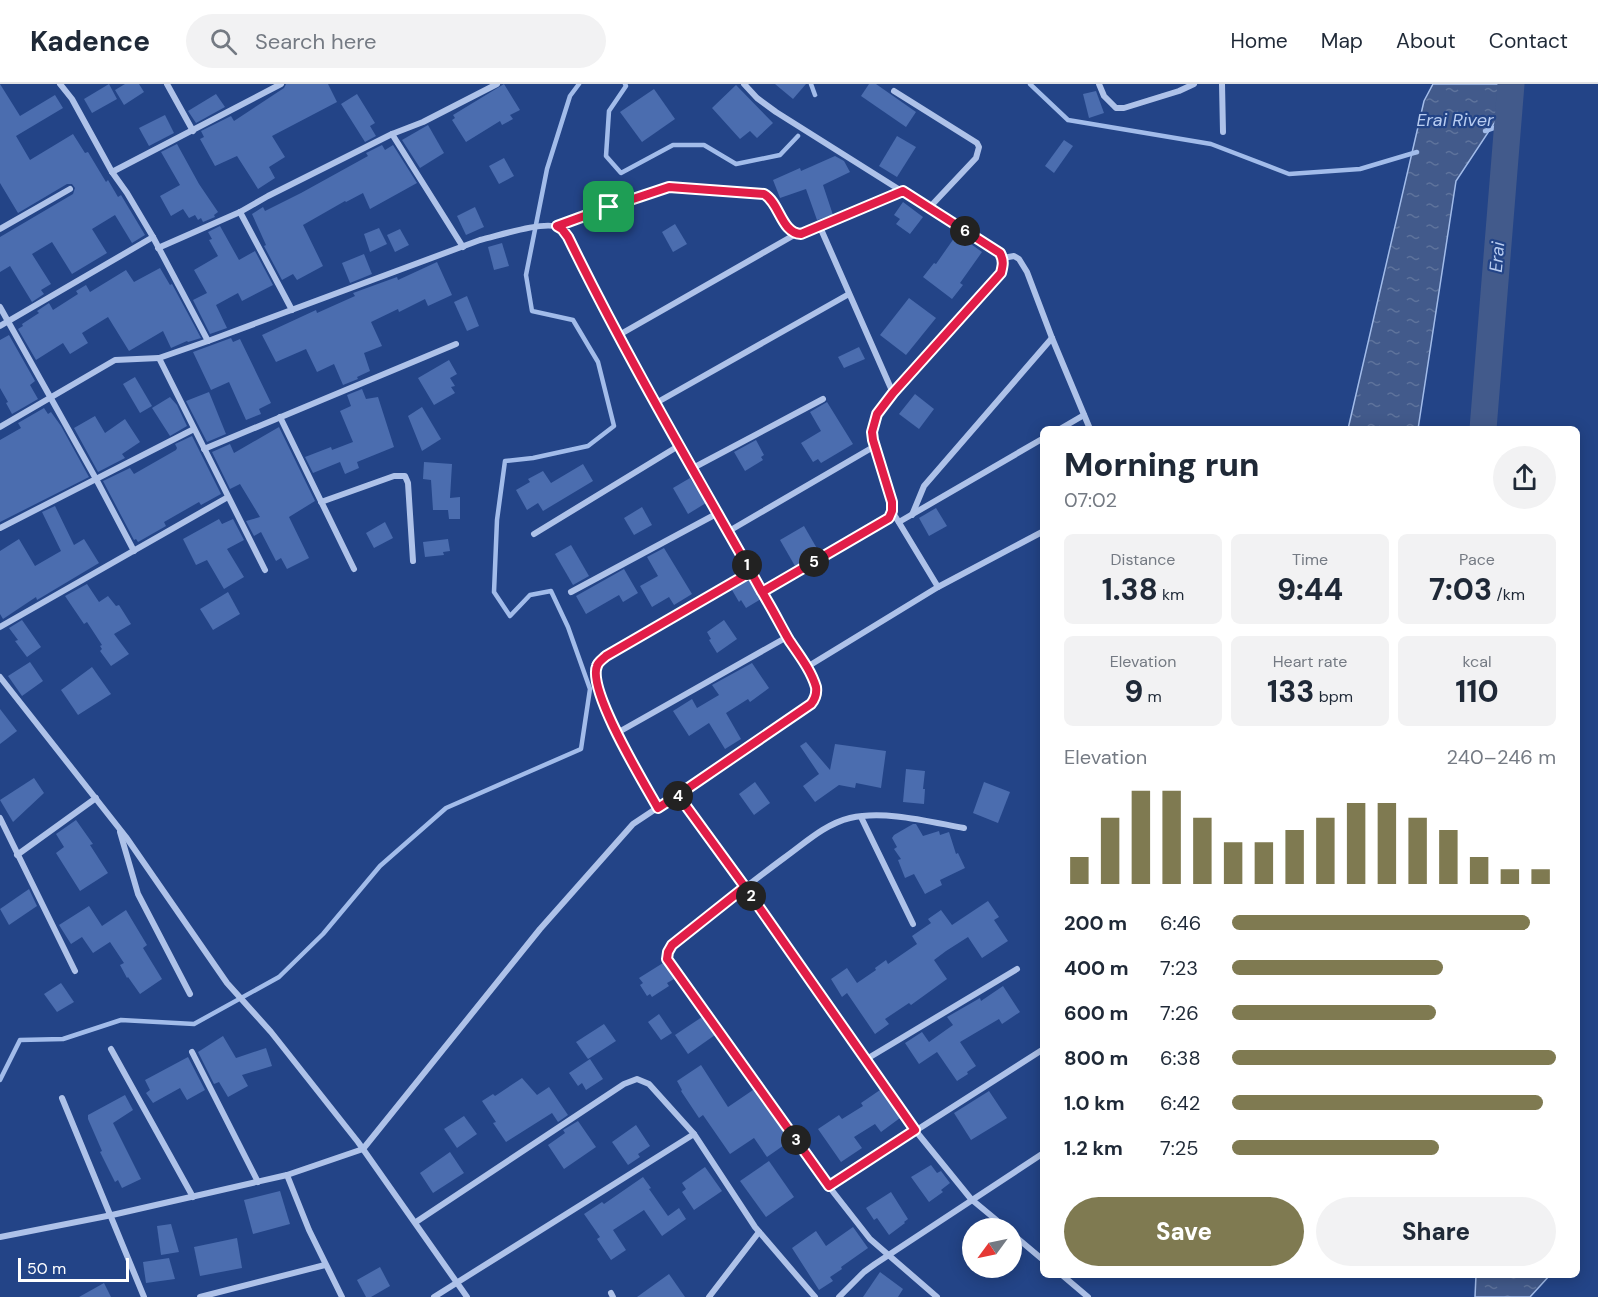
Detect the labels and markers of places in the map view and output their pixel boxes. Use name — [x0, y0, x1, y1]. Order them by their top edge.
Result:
pin — [583, 181, 634, 232]
pin: 6 — [950, 216, 980, 246]
pin: 5 — [799, 547, 829, 577]
pin: 1 — [732, 550, 762, 580]
pin: 4 — [663, 781, 693, 811]
pin: 2 — [736, 881, 766, 911]
pin: 3 — [781, 1125, 811, 1155]

